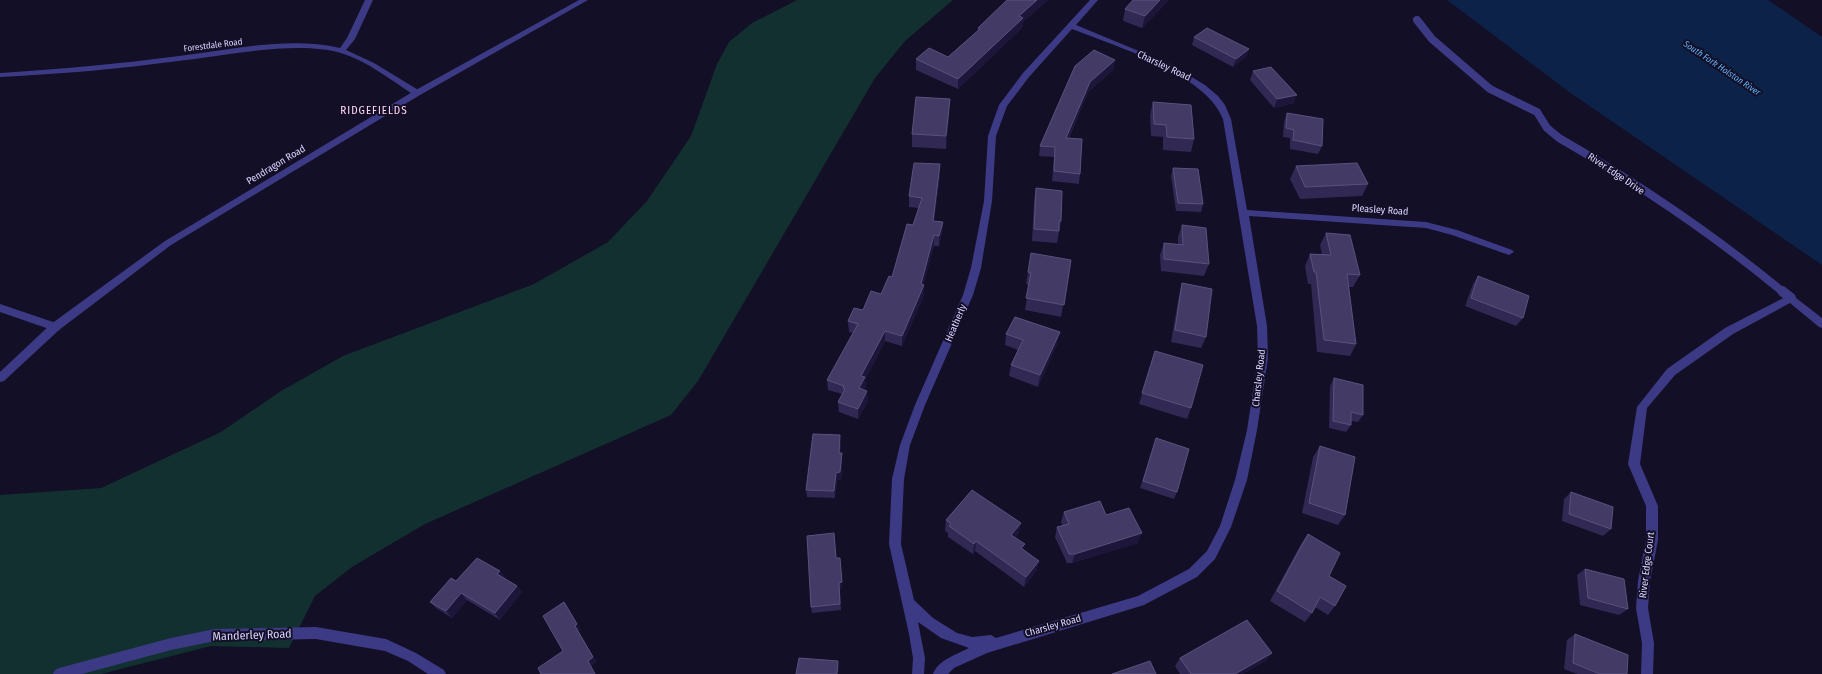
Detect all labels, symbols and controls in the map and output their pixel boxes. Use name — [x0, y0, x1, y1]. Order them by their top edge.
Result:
street label: Forestdale Road — [183, 36, 243, 54]
water label: South Fork Holston River — [1681, 38, 1763, 98]
street label: Charsley Road — [1135, 48, 1193, 84]
district label: RIDGEFIELDS — [340, 104, 408, 117]
street label: Pendragon Road — [244, 143, 308, 187]
street label: River Edge Drive — [1585, 151, 1647, 197]
street label: Pleasley Road — [1351, 202, 1409, 218]
street label: Heatherly — [943, 302, 970, 344]
street label: Charsley Road — [1250, 349, 1268, 407]
street label: River Edge Court — [1637, 530, 1657, 599]
street label: Charsley Road — [1024, 612, 1082, 640]
street label: Manderley Road — [212, 627, 292, 643]

